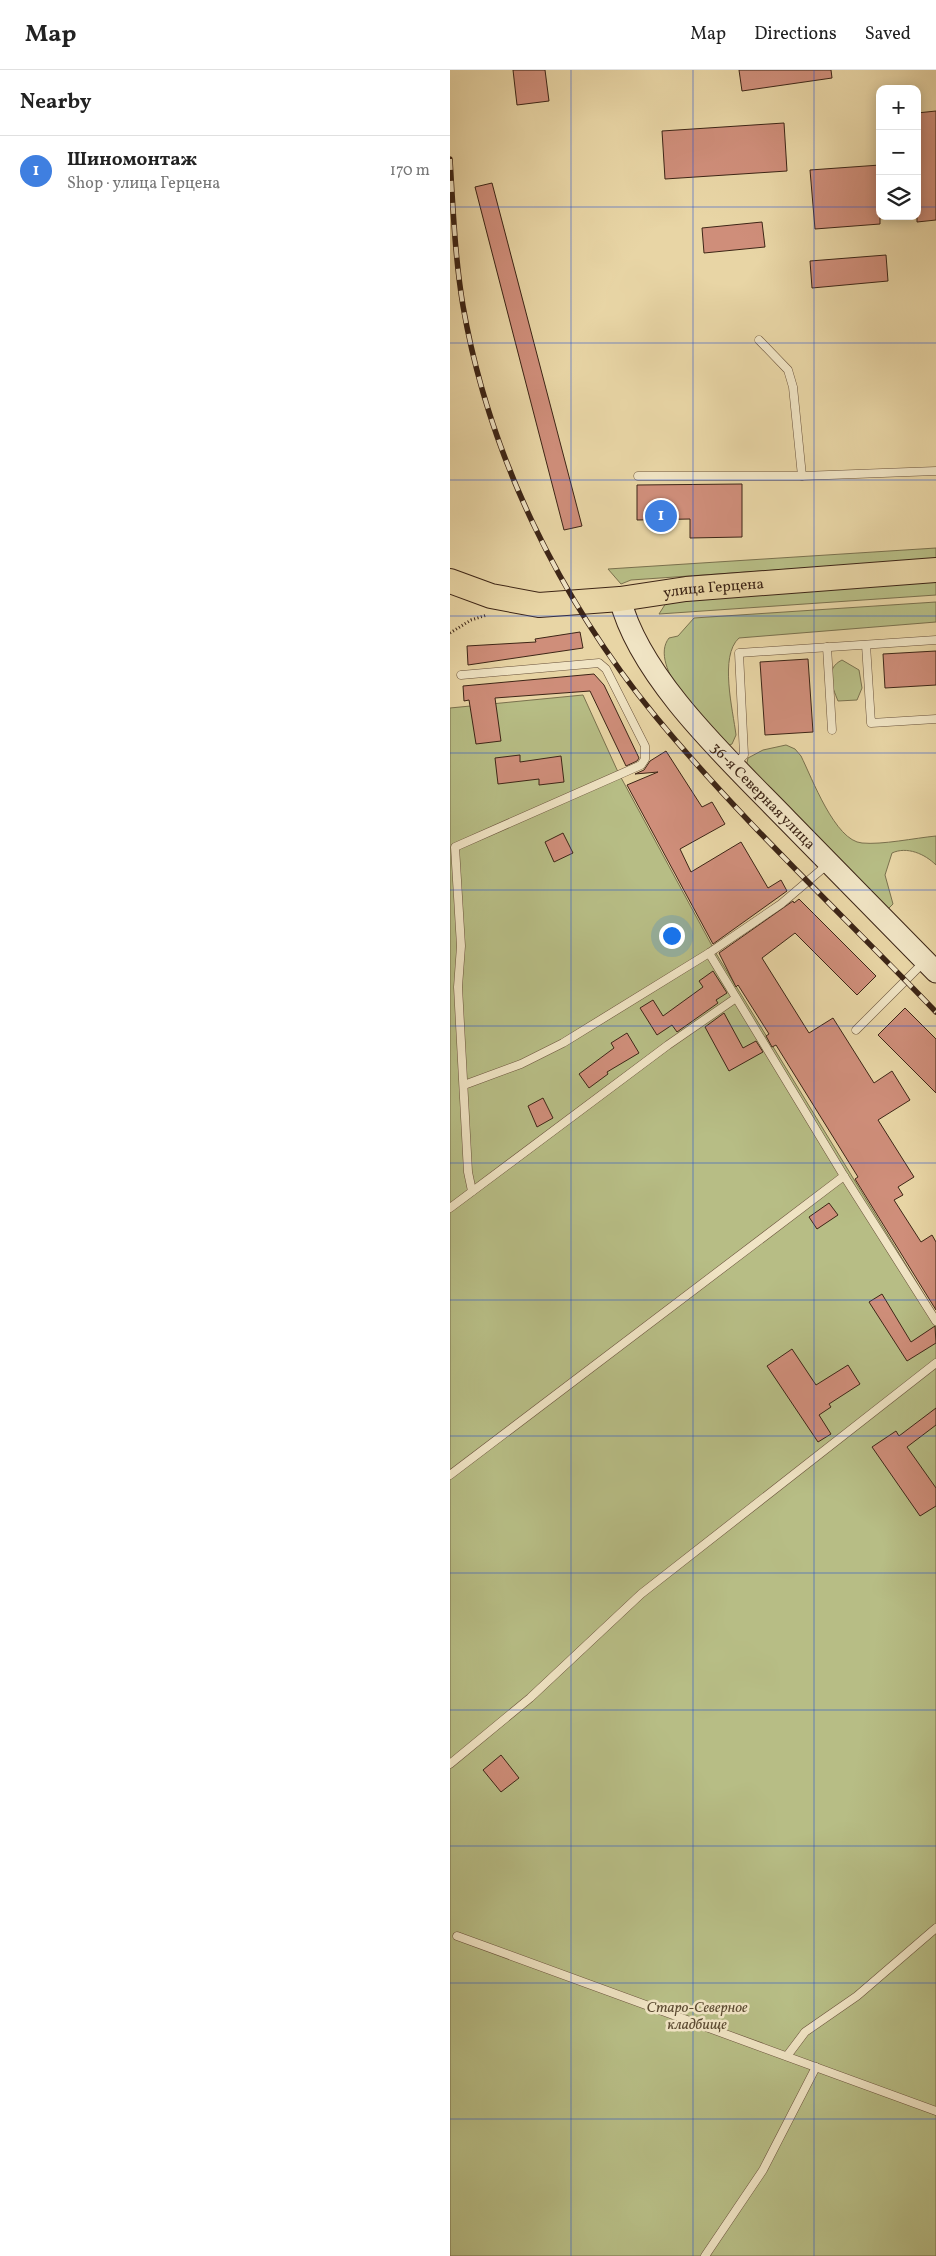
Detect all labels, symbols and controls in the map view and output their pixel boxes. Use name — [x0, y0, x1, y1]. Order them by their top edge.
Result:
text: Map — [25, 18, 76, 52]
text: Map — [690, 22, 726, 47]
text: Directions — [754, 22, 837, 47]
text: Saved — [865, 22, 911, 47]
map controls — [876, 85, 921, 220]
button: + — [876, 85, 921, 130]
text: Nearby — [20, 88, 91, 117]
button: − — [876, 130, 921, 175]
text: Шиномонтаж — [67, 147, 197, 173]
text: 1 — [33, 160, 39, 182]
text: 170 m — [390, 160, 430, 182]
text: Shop · улица Герцена — [67, 173, 220, 195]
button: layers — [876, 175, 921, 220]
pin: 1 — [645, 497, 677, 535]
street label: улица Герцена — [662, 574, 765, 604]
street label: 36-я Северная улица — [705, 739, 819, 855]
your location — [659, 923, 685, 949]
park label: Старо-Северное кладбище — [646, 1998, 748, 2036]

